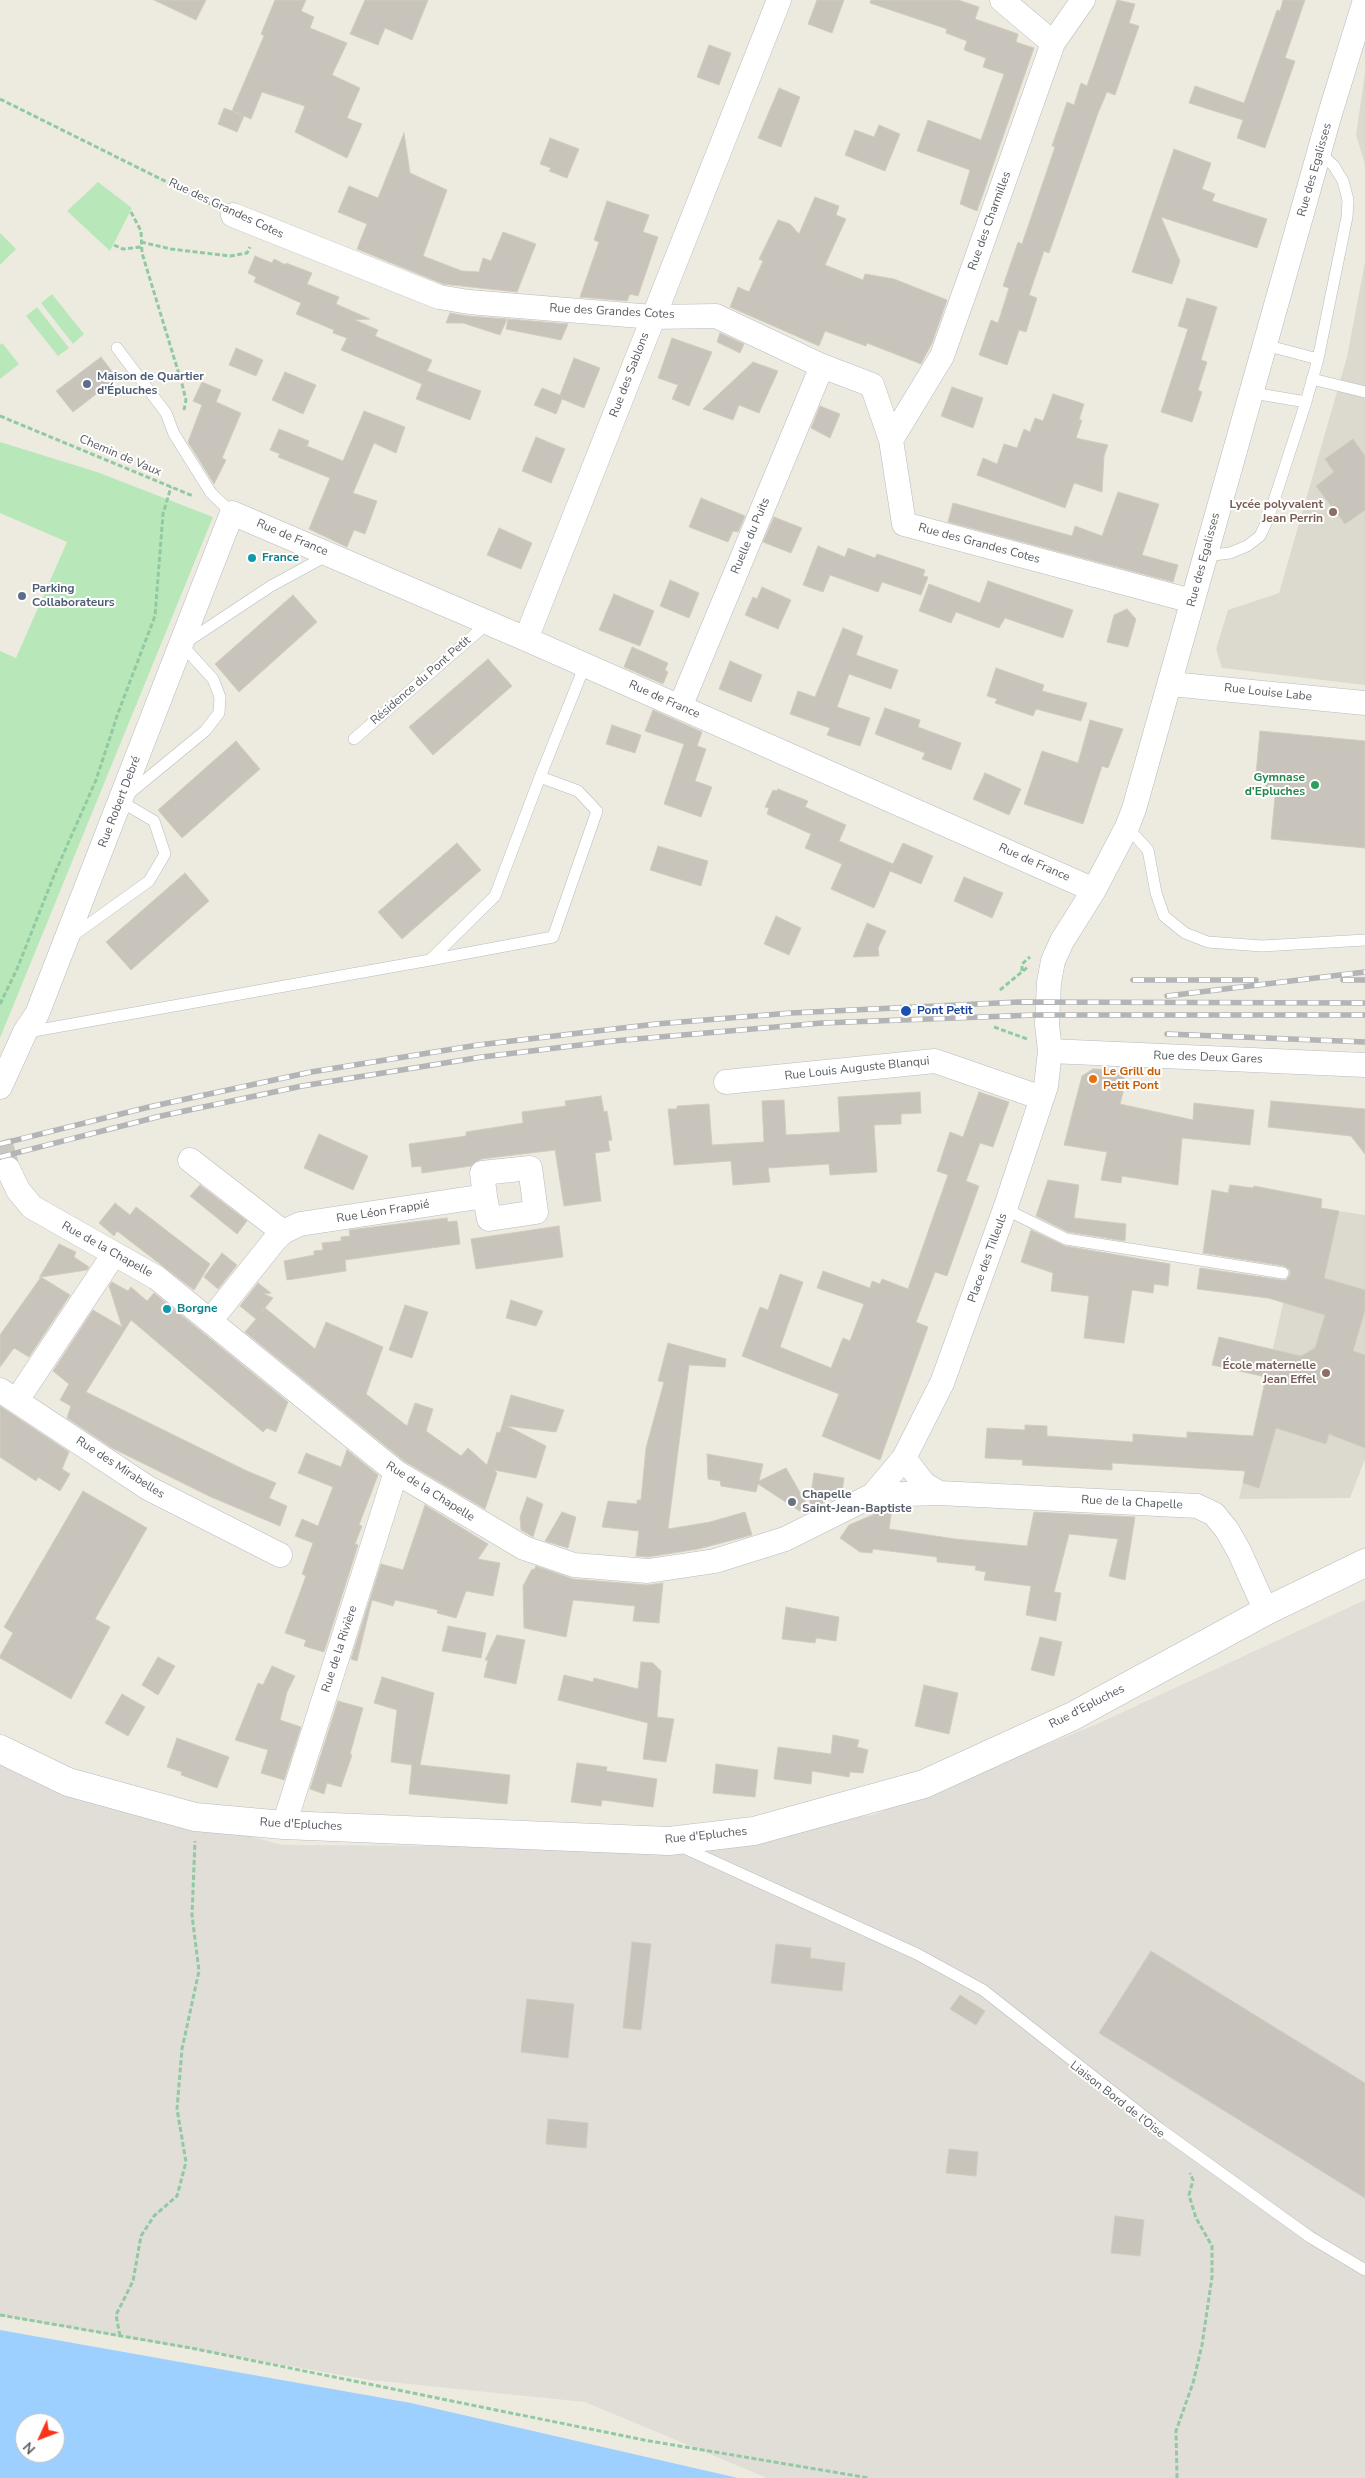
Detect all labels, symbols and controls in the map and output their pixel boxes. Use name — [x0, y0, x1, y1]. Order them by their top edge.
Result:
street label: Rue des Egalisses — [1295, 121, 1335, 219]
street label: Rue des Charmilles — [965, 170, 1015, 272]
street label: Rue des Grandes Cotes — [166, 176, 286, 242]
street label: Rue des Grandes Cotes — [549, 302, 675, 322]
street label: Rue des Sablons — [607, 330, 653, 420]
place label: Maison de Quartier d'Épluches — [97, 370, 204, 398]
marker: Maison de Quartier d'Épluches — [81, 378, 93, 390]
street label: Chemin de Vaux — [77, 432, 163, 480]
street label: Ruelle du Puits — [728, 496, 774, 576]
place label: Lycée polyvalent Jean Perrin — [1230, 498, 1323, 526]
marker: Lycée polyvalent Jean Perrin — [1327, 506, 1339, 518]
street label: Rue des Egalisses — [1185, 511, 1223, 609]
street label: Rue de France — [254, 516, 330, 560]
street label: Rue des Grandes Cotes — [917, 521, 1041, 567]
place label: France — [262, 551, 299, 565]
marker: France — [246, 552, 258, 564]
place label: Parking Collaborateurs — [32, 582, 115, 610]
marker: Parking Collaborateurs — [16, 590, 28, 602]
street label: Résidence du Pont Petit — [368, 634, 474, 728]
street label: Rue de France — [626, 678, 702, 722]
street label: Rue Louise Labe — [1223, 681, 1313, 705]
street label: Rue Robert Debré — [96, 754, 144, 850]
place label: Gymnase d’Epluches — [1245, 771, 1305, 799]
marker: Gymnase d’Epluches — [1309, 779, 1321, 791]
street label: Rue de France — [996, 841, 1072, 885]
marker: Pont Petit — [899, 1004, 913, 1018]
place label: Pont Petit — [917, 1004, 973, 1018]
street label: Rue des Deux Gares — [1153, 1049, 1263, 1067]
street label: Rue Louis Auguste Blanqui — [784, 1054, 930, 1084]
place label: Le Grill du Petit Pont — [1103, 1065, 1161, 1093]
marker: Le Grill du Petit Pont — [1087, 1073, 1099, 1085]
street label: Rue Léon Frappié — [336, 1198, 430, 1226]
street label: Place des Tilleuls — [965, 1211, 1011, 1305]
street label: Rue de la Chapelle — [59, 1219, 155, 1281]
place label: Borgne — [177, 1302, 218, 1316]
marker: Borgne — [161, 1303, 173, 1315]
place label: École maternelle Jean Effel — [1222, 1359, 1316, 1387]
marker: École maternelle Jean Effel — [1320, 1367, 1332, 1379]
street label: Rue des Mirabelles — [73, 1434, 167, 1502]
street label: Rue de la Chapelle — [383, 1459, 477, 1525]
place label: Chapelle Saint-Jean-Baptiste — [802, 1488, 912, 1516]
street label: Rue de la Chapelle — [1081, 1493, 1183, 1513]
marker: Chapelle Saint-Jean-Baptiste — [786, 1496, 798, 1508]
street label: Rue de la Rivière — [319, 1604, 361, 1694]
street label: Rue d'Epluches — [1047, 1682, 1127, 1732]
street label: Rue d'Epluches — [259, 1816, 343, 1834]
street label: Rue d'Epluches — [664, 1825, 748, 1847]
street label: Liaison Bord de l'Oise — [1067, 2059, 1167, 2141]
north arrow — [15, 2413, 65, 2463]
text: N — [19, 2438, 40, 2458]

